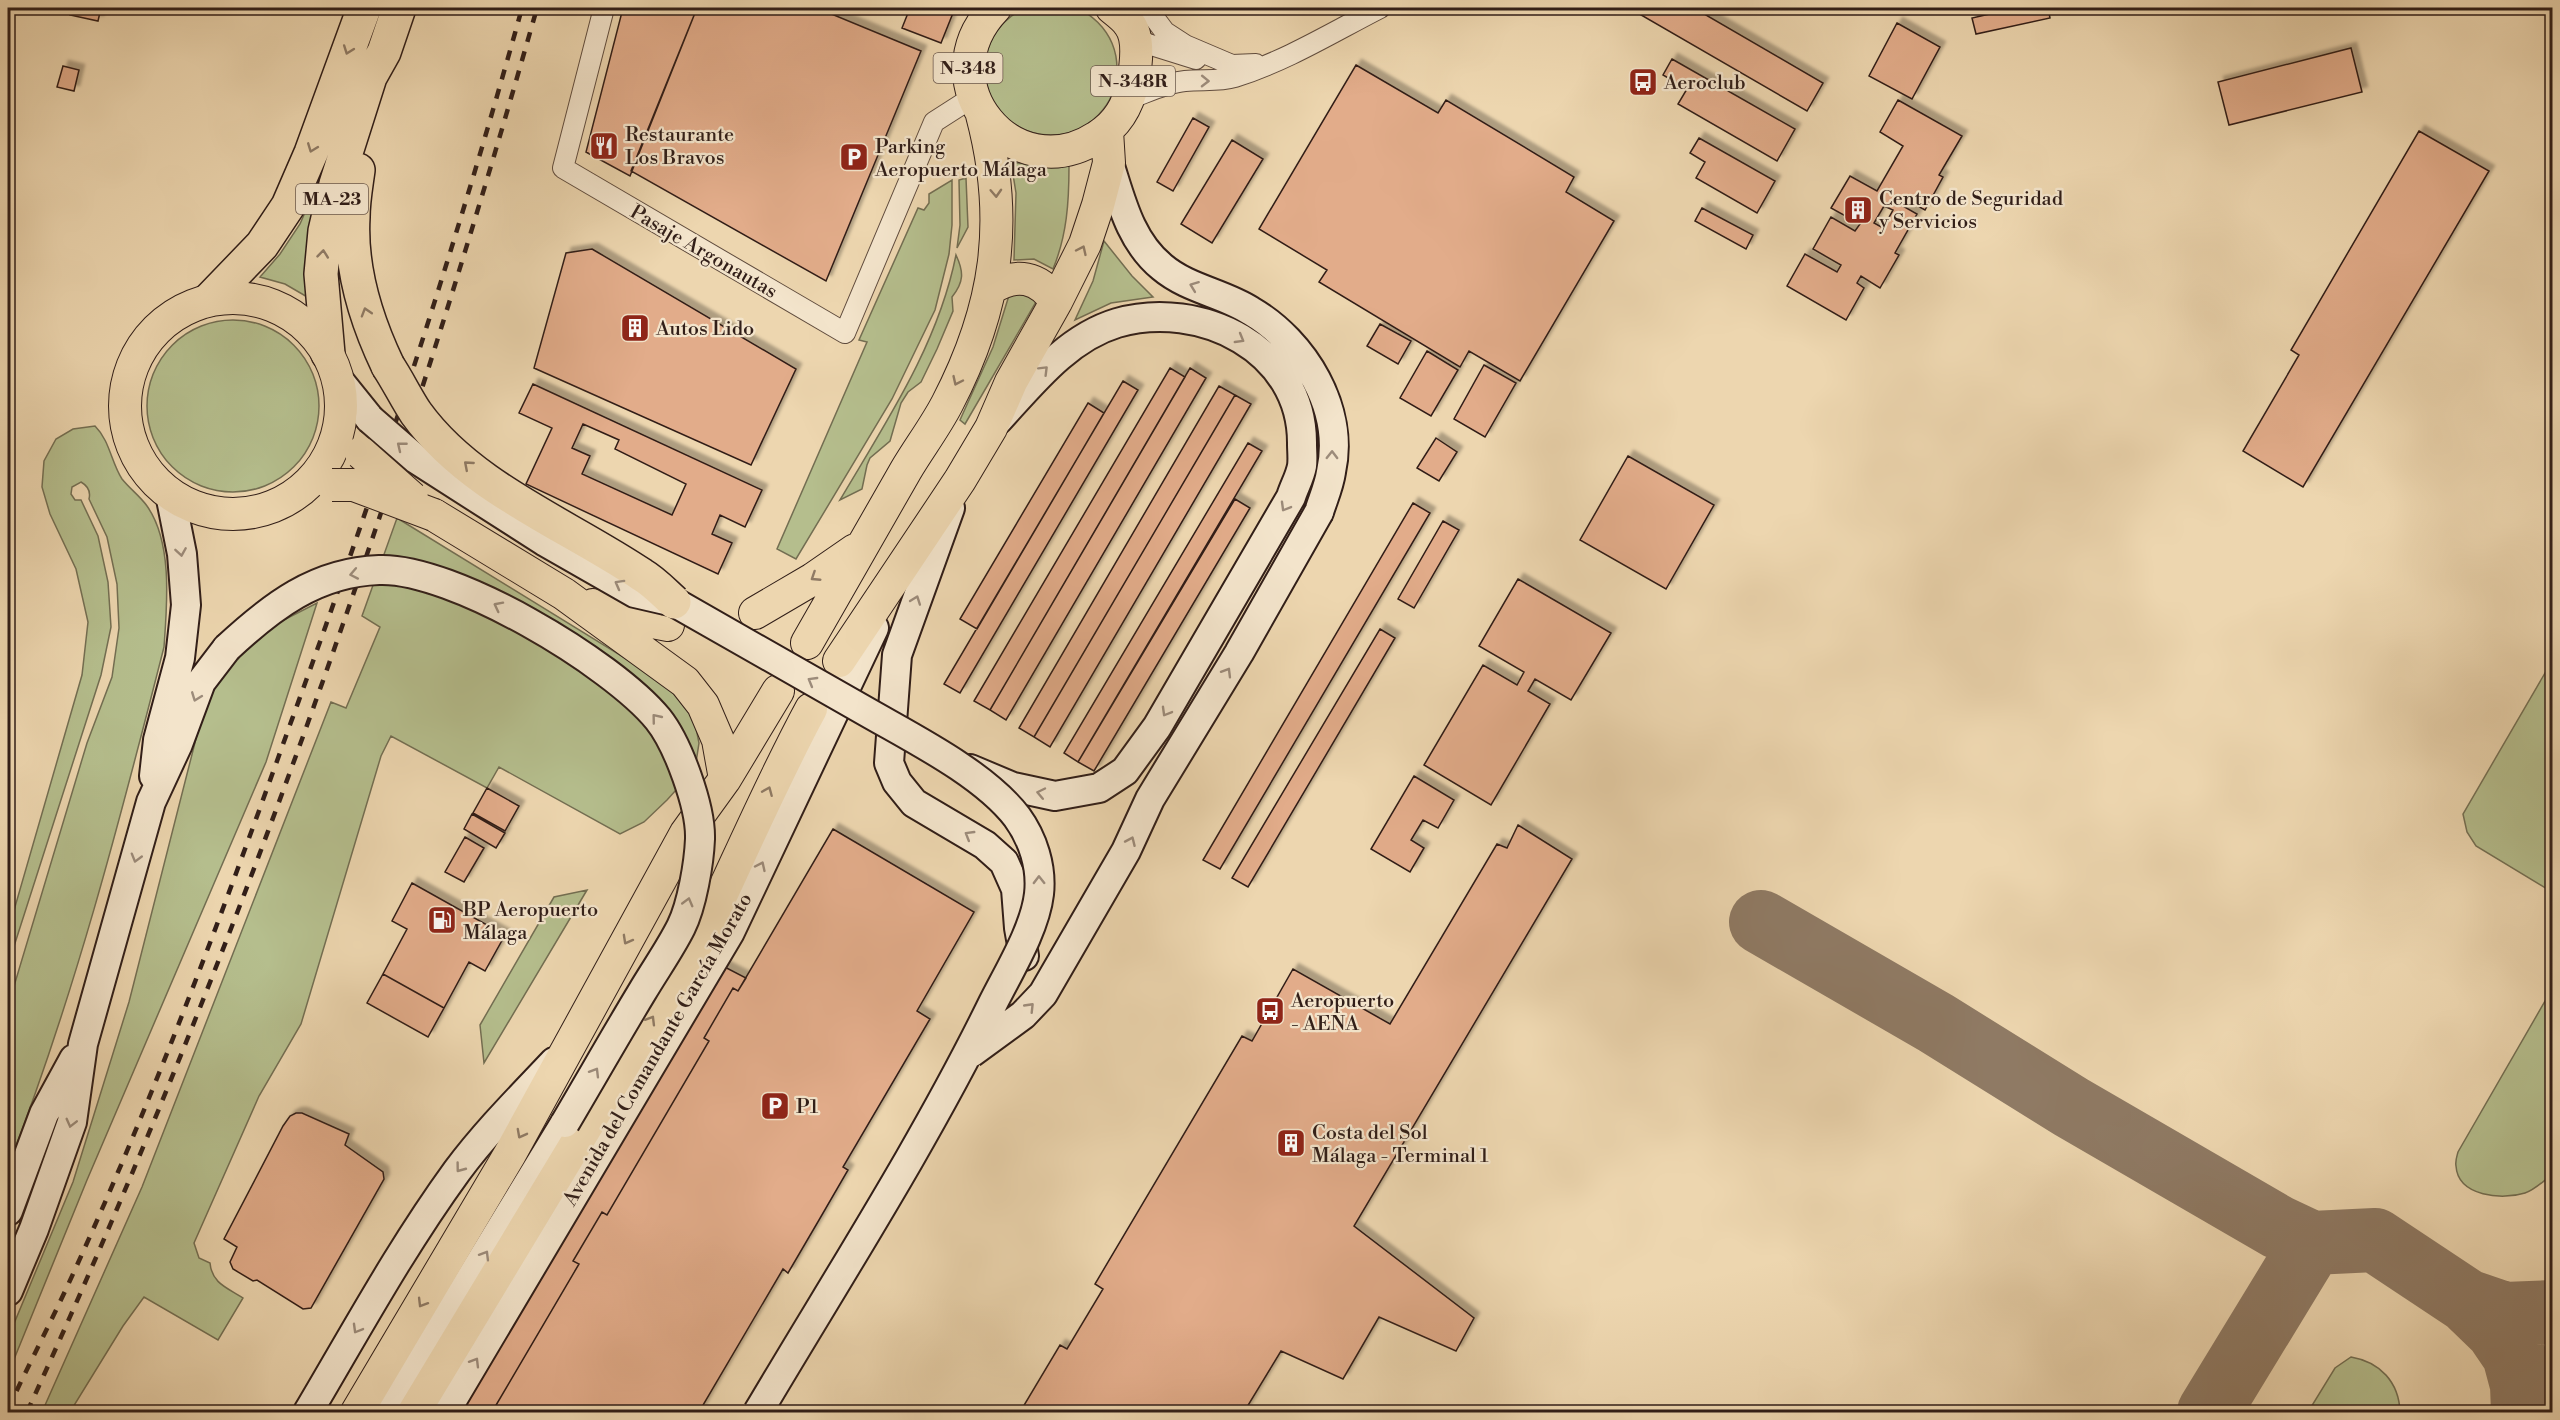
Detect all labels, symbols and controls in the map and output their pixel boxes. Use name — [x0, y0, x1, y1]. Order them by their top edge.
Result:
one-way arrow — [343, 44, 356, 55]
road number: N-348 — [934, 53, 1002, 83]
road number: N-348R — [1091, 66, 1175, 96]
bus stop icon: Aeroclub — [1627, 66, 1659, 98]
place label: Aeroclub — [1663, 71, 1746, 96]
one-way arrow — [1201, 75, 1210, 87]
place label: Restaurante Los Bravos — [625, 123, 734, 171]
restaurant icon: Restaurante Los Bravos — [588, 130, 620, 162]
place label: Parking Aeropuerto Málaga — [874, 135, 1048, 183]
parking icon: Parking Aeropuerto Málaga — [838, 141, 870, 173]
one-way arrow — [307, 142, 320, 153]
road number: MA-23 — [296, 184, 368, 214]
place label: Centro de Seguridad y Servicios — [1878, 187, 2064, 235]
one-way arrow — [990, 188, 1003, 197]
building icon: Centro de Seguridad y Servicios — [1842, 194, 1874, 226]
street label: Pasaje Argonautas — [625, 200, 781, 305]
one-way arrow — [1075, 245, 1087, 256]
one-way arrow — [316, 249, 329, 258]
one-way arrow — [1189, 281, 1200, 293]
one-way arrow — [361, 307, 373, 318]
building icon: Autos Lido — [619, 312, 651, 344]
place label: Autos Lido — [655, 317, 754, 342]
one-way arrow — [1234, 331, 1244, 343]
one-way arrow — [1037, 366, 1048, 377]
one-way arrow — [953, 375, 965, 386]
one-way arrow — [396, 443, 407, 454]
one-way arrow — [1326, 451, 1338, 460]
one-way arrow — [464, 461, 475, 472]
one-way arrow — [1280, 501, 1292, 511]
one-way arrow — [175, 547, 187, 556]
one-way arrow — [349, 567, 359, 580]
one-way arrow — [811, 570, 822, 581]
one-way arrow — [615, 579, 625, 591]
one-way arrow — [909, 595, 921, 606]
one-way arrow — [493, 602, 504, 613]
one-way arrow — [1220, 668, 1232, 678]
one-way arrow — [808, 676, 818, 688]
one-way arrow — [191, 691, 203, 702]
one-way arrow — [1162, 706, 1173, 716]
one-way arrow — [652, 714, 663, 725]
one-way arrow — [761, 786, 773, 797]
one-way arrow — [1037, 787, 1047, 800]
one-way arrow — [965, 831, 975, 842]
one-way arrow — [1124, 836, 1136, 847]
one-way arrow — [130, 853, 143, 863]
one-way arrow — [753, 861, 765, 872]
one-way arrow — [1033, 876, 1045, 885]
street label: Avenida del Comandante García Morato — [558, 889, 758, 1211]
one-way arrow — [681, 897, 693, 908]
place label: BP Aeropuerto Málaga — [462, 898, 598, 946]
fuel station icon: BP Aeropuerto Málaga — [426, 904, 458, 936]
one-way arrow — [623, 934, 634, 944]
place label: Aeropuerto - AENA — [1290, 989, 1394, 1037]
bus stop icon: Aeropuerto - AENA — [1254, 995, 1286, 1027]
one-way arrow — [1023, 1004, 1034, 1015]
one-way arrow — [643, 1016, 655, 1026]
one-way arrow — [587, 1068, 599, 1078]
parking icon: P1 — [759, 1090, 791, 1122]
place label: P1 — [796, 1095, 819, 1120]
one-way arrow — [65, 1118, 78, 1128]
place label: Costa del Sol Málaga - Terminal 1 — [1312, 1121, 1489, 1169]
building icon: Costa del Sol Málaga - Terminal 1 — [1275, 1127, 1307, 1159]
one-way arrow — [517, 1128, 528, 1139]
one-way arrow — [456, 1161, 467, 1172]
one-way arrow — [477, 1251, 489, 1261]
one-way arrow — [418, 1297, 430, 1307]
one-way arrow — [353, 1323, 364, 1333]
one-way arrow — [467, 1358, 479, 1368]

